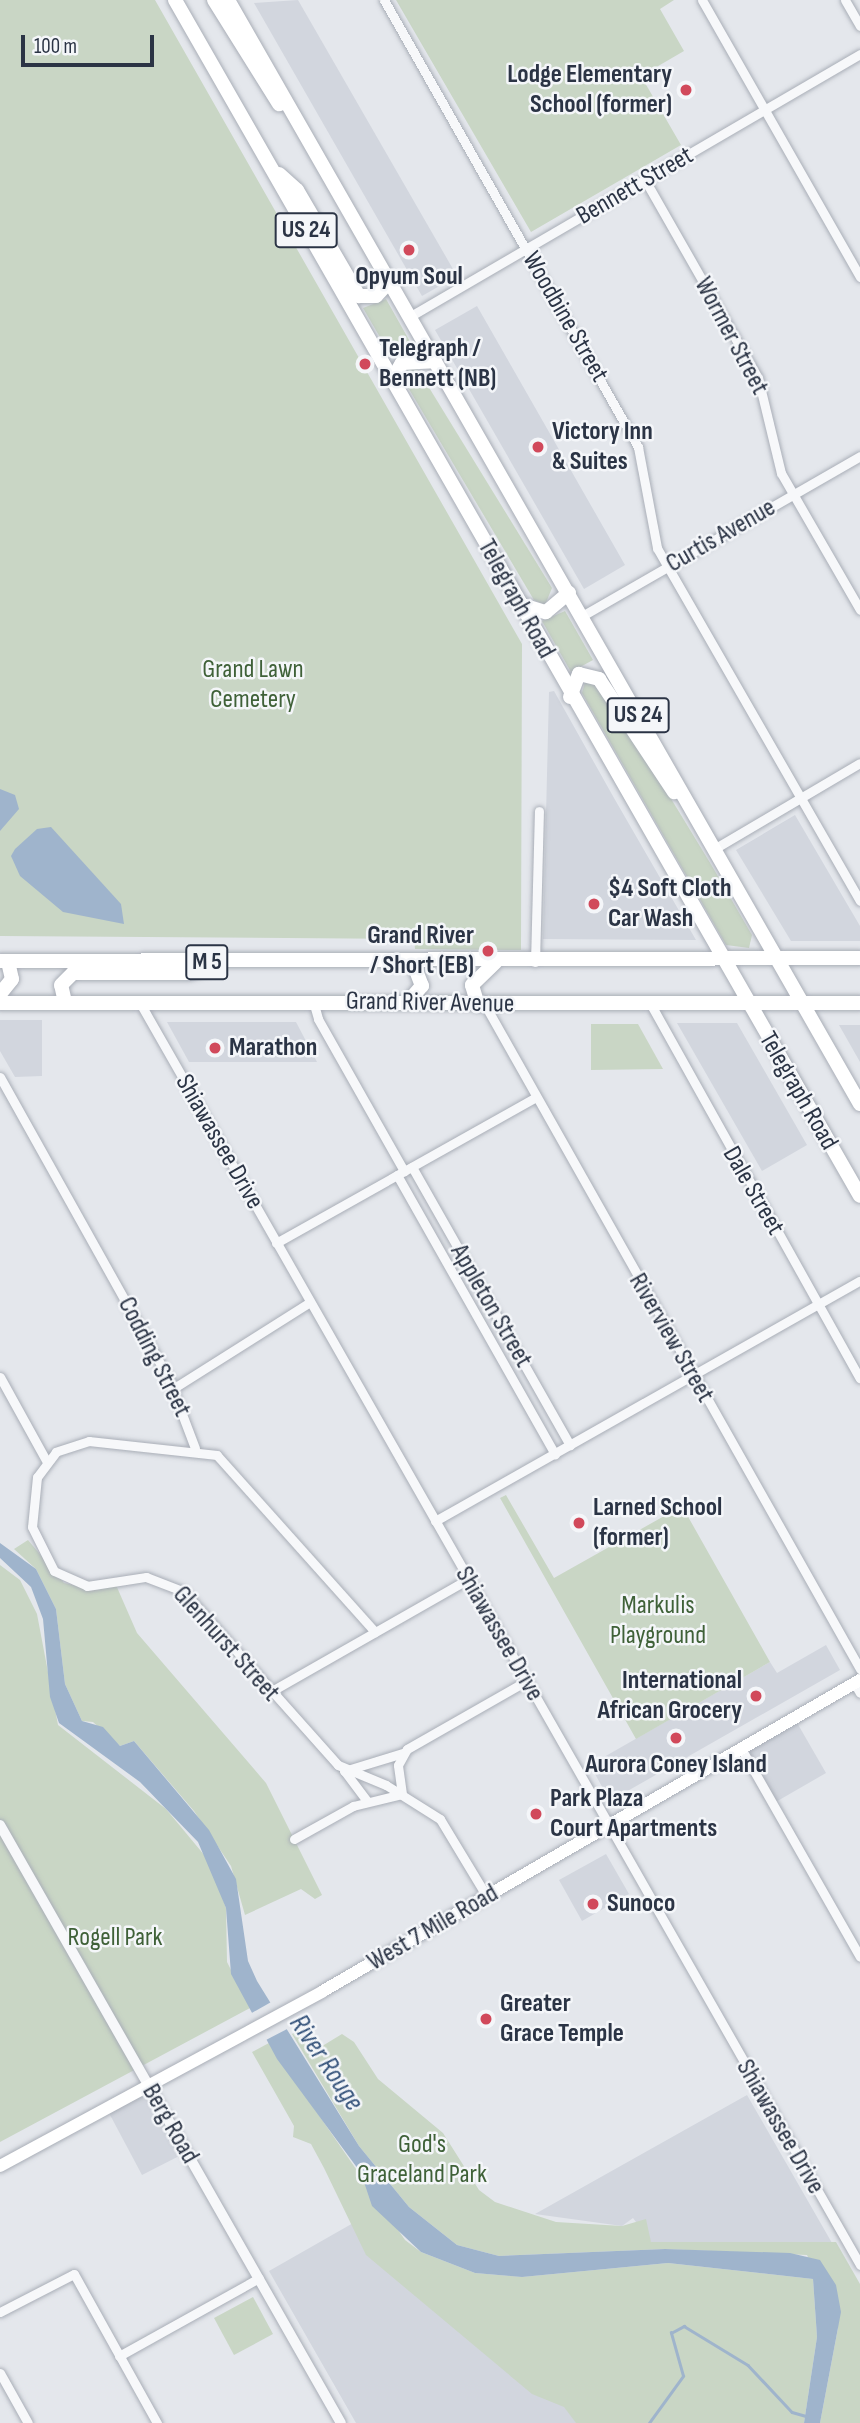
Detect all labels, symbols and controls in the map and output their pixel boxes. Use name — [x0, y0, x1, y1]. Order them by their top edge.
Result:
scale bar — [24, 21, 158, 65]
text: 100 m — [34, 34, 77, 59]
place label: Lodge Elementary School (former) — [507, 59, 672, 120]
marker: Lodge Elementary School (former) — [678, 82, 694, 98]
street label: Bennett Street — [571, 140, 699, 232]
road number: US 24 — [274, 210, 338, 250]
marker: Opyum Soul — [401, 242, 417, 258]
street label: Woodbine Street — [515, 246, 615, 388]
place label: Opyum Soul — [355, 261, 463, 293]
street label: Wormer Street — [687, 272, 775, 400]
place label: Telegraph / Bennett (NB) — [379, 333, 496, 394]
marker: Telegraph / Bennett (NB) — [357, 356, 373, 372]
place label: Victory Inn & Suites — [552, 416, 653, 478]
marker: Victory Inn & Suites — [530, 439, 546, 455]
street label: Curtis Avenue — [661, 492, 781, 580]
street label: Telegraph Road — [471, 534, 561, 664]
park label: Grand Lawn Cemetery — [202, 654, 304, 716]
road number: US 24 — [606, 694, 670, 736]
place label: $4 Soft Cloth Car Wash — [608, 873, 732, 934]
marker: $4 Soft Cloth Car Wash — [586, 896, 602, 912]
place label: Grand River / Short (EB) — [367, 920, 474, 982]
road number: M 5 — [184, 942, 230, 982]
marker: Grand River / Short (EB) — [480, 943, 496, 959]
street label: Grand River Avenue — [345, 986, 515, 1020]
street label: Telegraph Road — [752, 1026, 844, 1156]
place label: Marathon — [229, 1032, 317, 1064]
marker: Marathon — [207, 1040, 223, 1056]
street label: Shiawassee Drive — [168, 1069, 270, 1215]
street label: Dale Street — [715, 1141, 791, 1241]
street label: Appleton Street — [443, 1239, 539, 1373]
street label: Riverview Street — [622, 1268, 720, 1408]
street label: Codding Street — [111, 1292, 197, 1422]
place label: Larned School (former) — [593, 1492, 722, 1554]
marker: Larned School (former) — [571, 1515, 587, 1531]
street label: Shiawassee Drive — [448, 1561, 550, 1707]
street label: Glenhurst Street — [166, 1580, 286, 1708]
park label: Markulis Playground — [610, 1590, 706, 1652]
place label: International African Grocery — [597, 1665, 742, 1726]
marker: International African Grocery — [748, 1688, 764, 1704]
marker: Aurora Coney Island — [668, 1730, 684, 1746]
place label: Aurora Coney Island — [585, 1749, 767, 1781]
place label: Park Plaza Court Apartments — [550, 1783, 717, 1844]
marker: Park Plaza Court Apartments — [528, 1806, 544, 1822]
street label: West 7 Mile Road — [362, 1878, 504, 1978]
place label: Sunoco — [607, 1888, 675, 1920]
marker: Sunoco — [585, 1896, 601, 1912]
park label: Rogell Park — [68, 1922, 162, 1954]
place label: Greater Grace Temple — [500, 1988, 624, 2050]
water label: River Rouge — [282, 2009, 370, 2117]
marker: Greater Grace Temple — [478, 2011, 494, 2027]
street label: Shiawassee Drive — [729, 2054, 831, 2200]
street label: Berg Road — [135, 2079, 205, 2169]
park label: God's Graceland Park — [357, 2129, 487, 2190]

